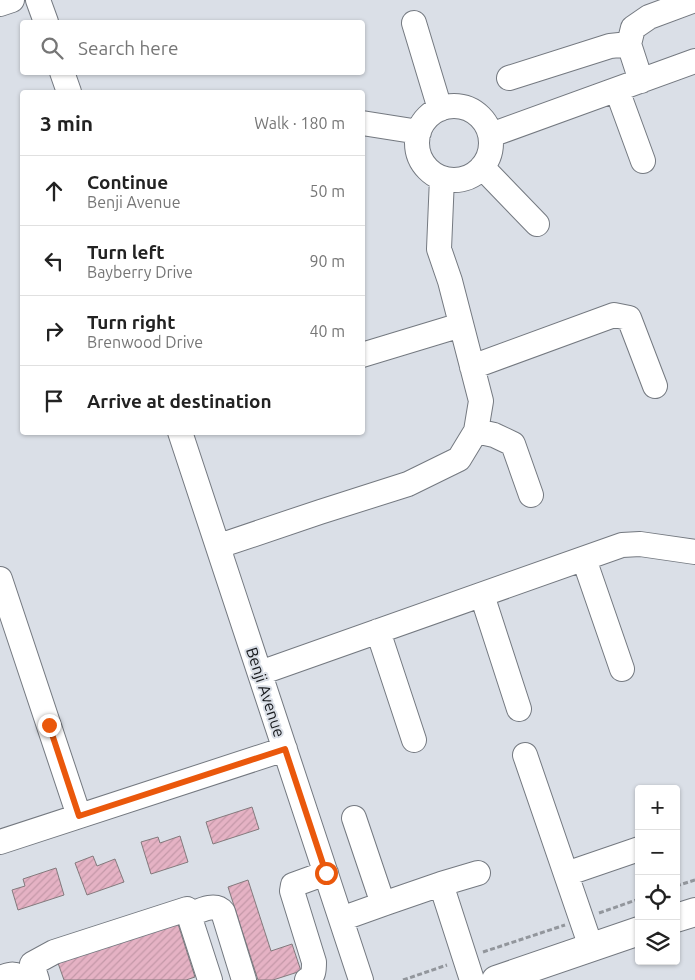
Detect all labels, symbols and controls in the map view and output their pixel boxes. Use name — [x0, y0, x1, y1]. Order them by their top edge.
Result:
search box — [20, 20, 365, 75]
icon: search — [38, 34, 66, 62]
text: Search here — [78, 37, 178, 59]
text: 3 min — [40, 111, 93, 135]
text: Walk · 180 m — [254, 114, 345, 132]
text: Continue — [87, 171, 168, 193]
icon: ahead — [40, 177, 68, 205]
text: 50 m — [309, 182, 345, 200]
text: Benji Avenue — [87, 193, 180, 211]
text: Turn left — [87, 241, 165, 263]
icon: left — [40, 247, 68, 275]
text: 90 m — [309, 252, 345, 270]
text: Bayberry Drive — [87, 263, 193, 281]
text: Turn right — [87, 311, 175, 333]
icon: right — [40, 317, 68, 345]
text: 40 m — [309, 322, 345, 340]
text: Brenwood Drive — [87, 333, 203, 351]
icon: arrive — [40, 387, 68, 415]
text: Arrive at destination — [87, 390, 272, 412]
street label: Benji Avenue — [243, 645, 289, 739]
route end — [38, 714, 61, 737]
map controls — [635, 785, 680, 965]
button: + — [635, 785, 680, 830]
button: − — [635, 830, 680, 875]
route start — [315, 862, 338, 885]
button: locate — [635, 875, 680, 920]
button: layers — [635, 920, 680, 965]

